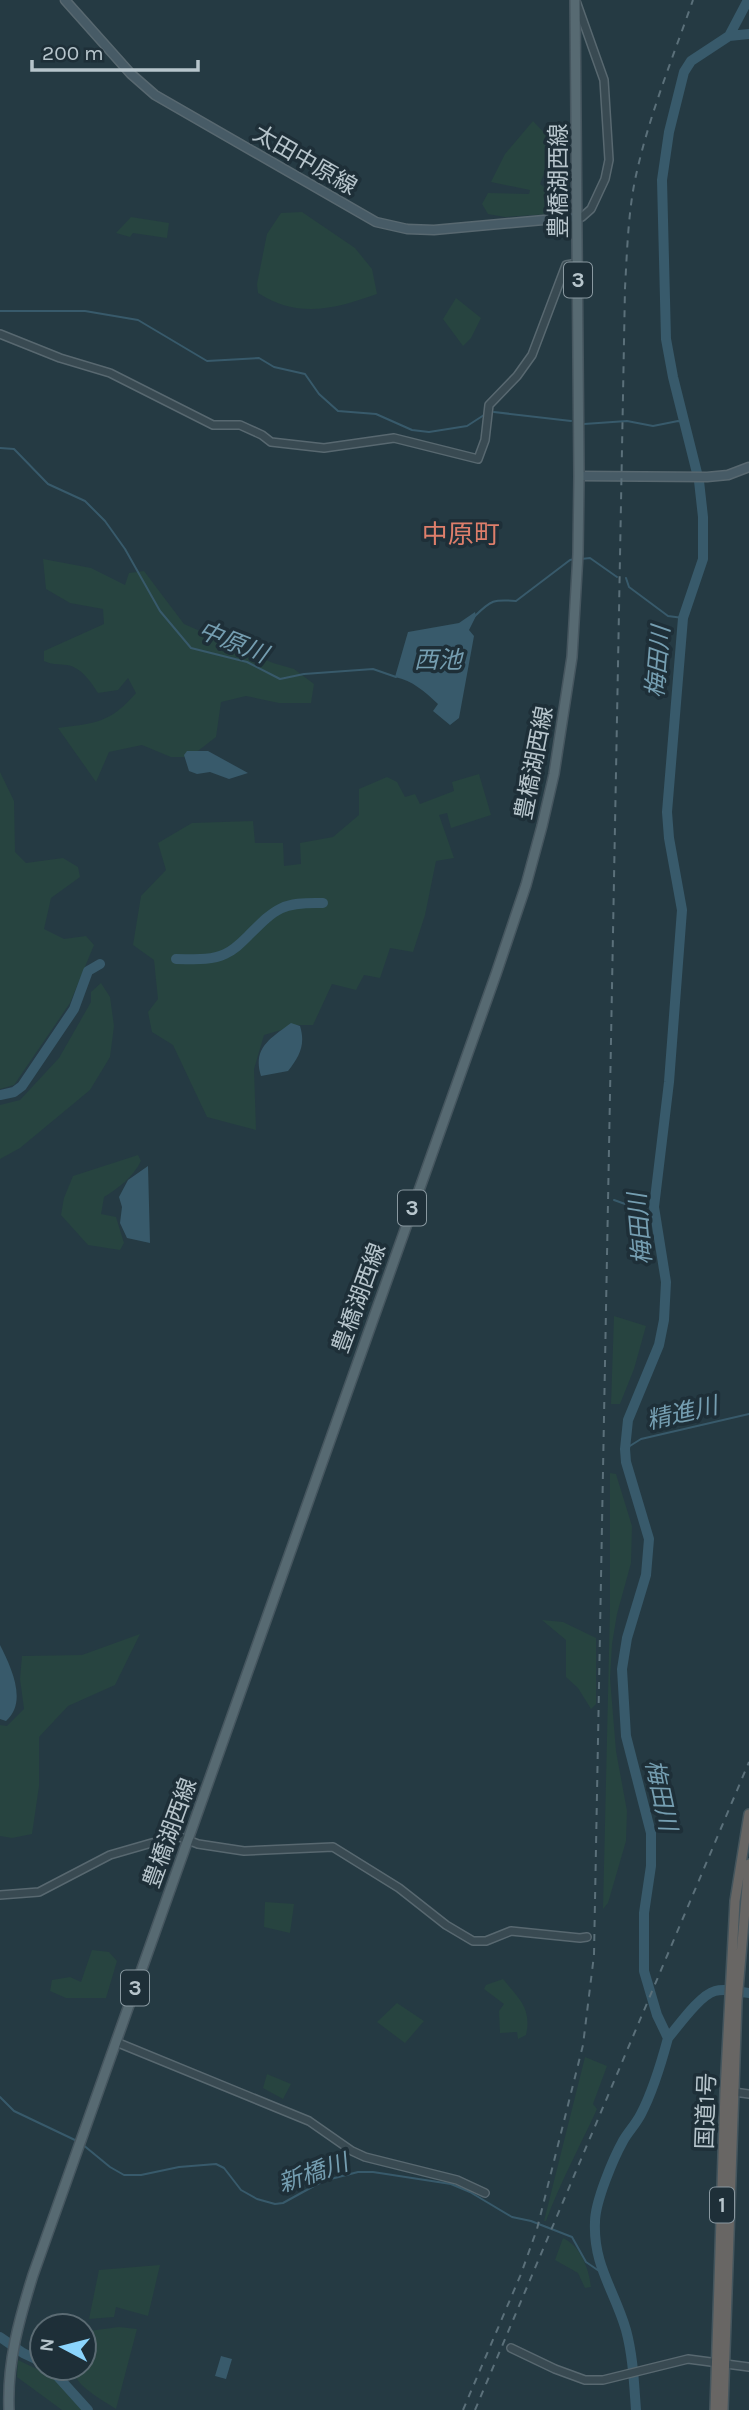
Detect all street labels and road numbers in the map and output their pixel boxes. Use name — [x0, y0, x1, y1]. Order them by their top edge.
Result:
street label: 太田中原線 — [248, 120, 362, 200]
street label: 豊橋湖西線 — [545, 124, 572, 239]
road number: 3 — [564, 262, 592, 298]
street label: 豊橋湖西線 — [510, 704, 558, 822]
road number: 3 — [398, 1190, 426, 1226]
street label: 豊橋湖西線 — [327, 1239, 391, 1357]
street label: 豊橋湖西線 — [138, 1774, 202, 1892]
road number: 3 — [121, 1970, 149, 2006]
street label: 国道1号 — [691, 2072, 721, 2150]
road number: 1 — [710, 2188, 734, 2222]

